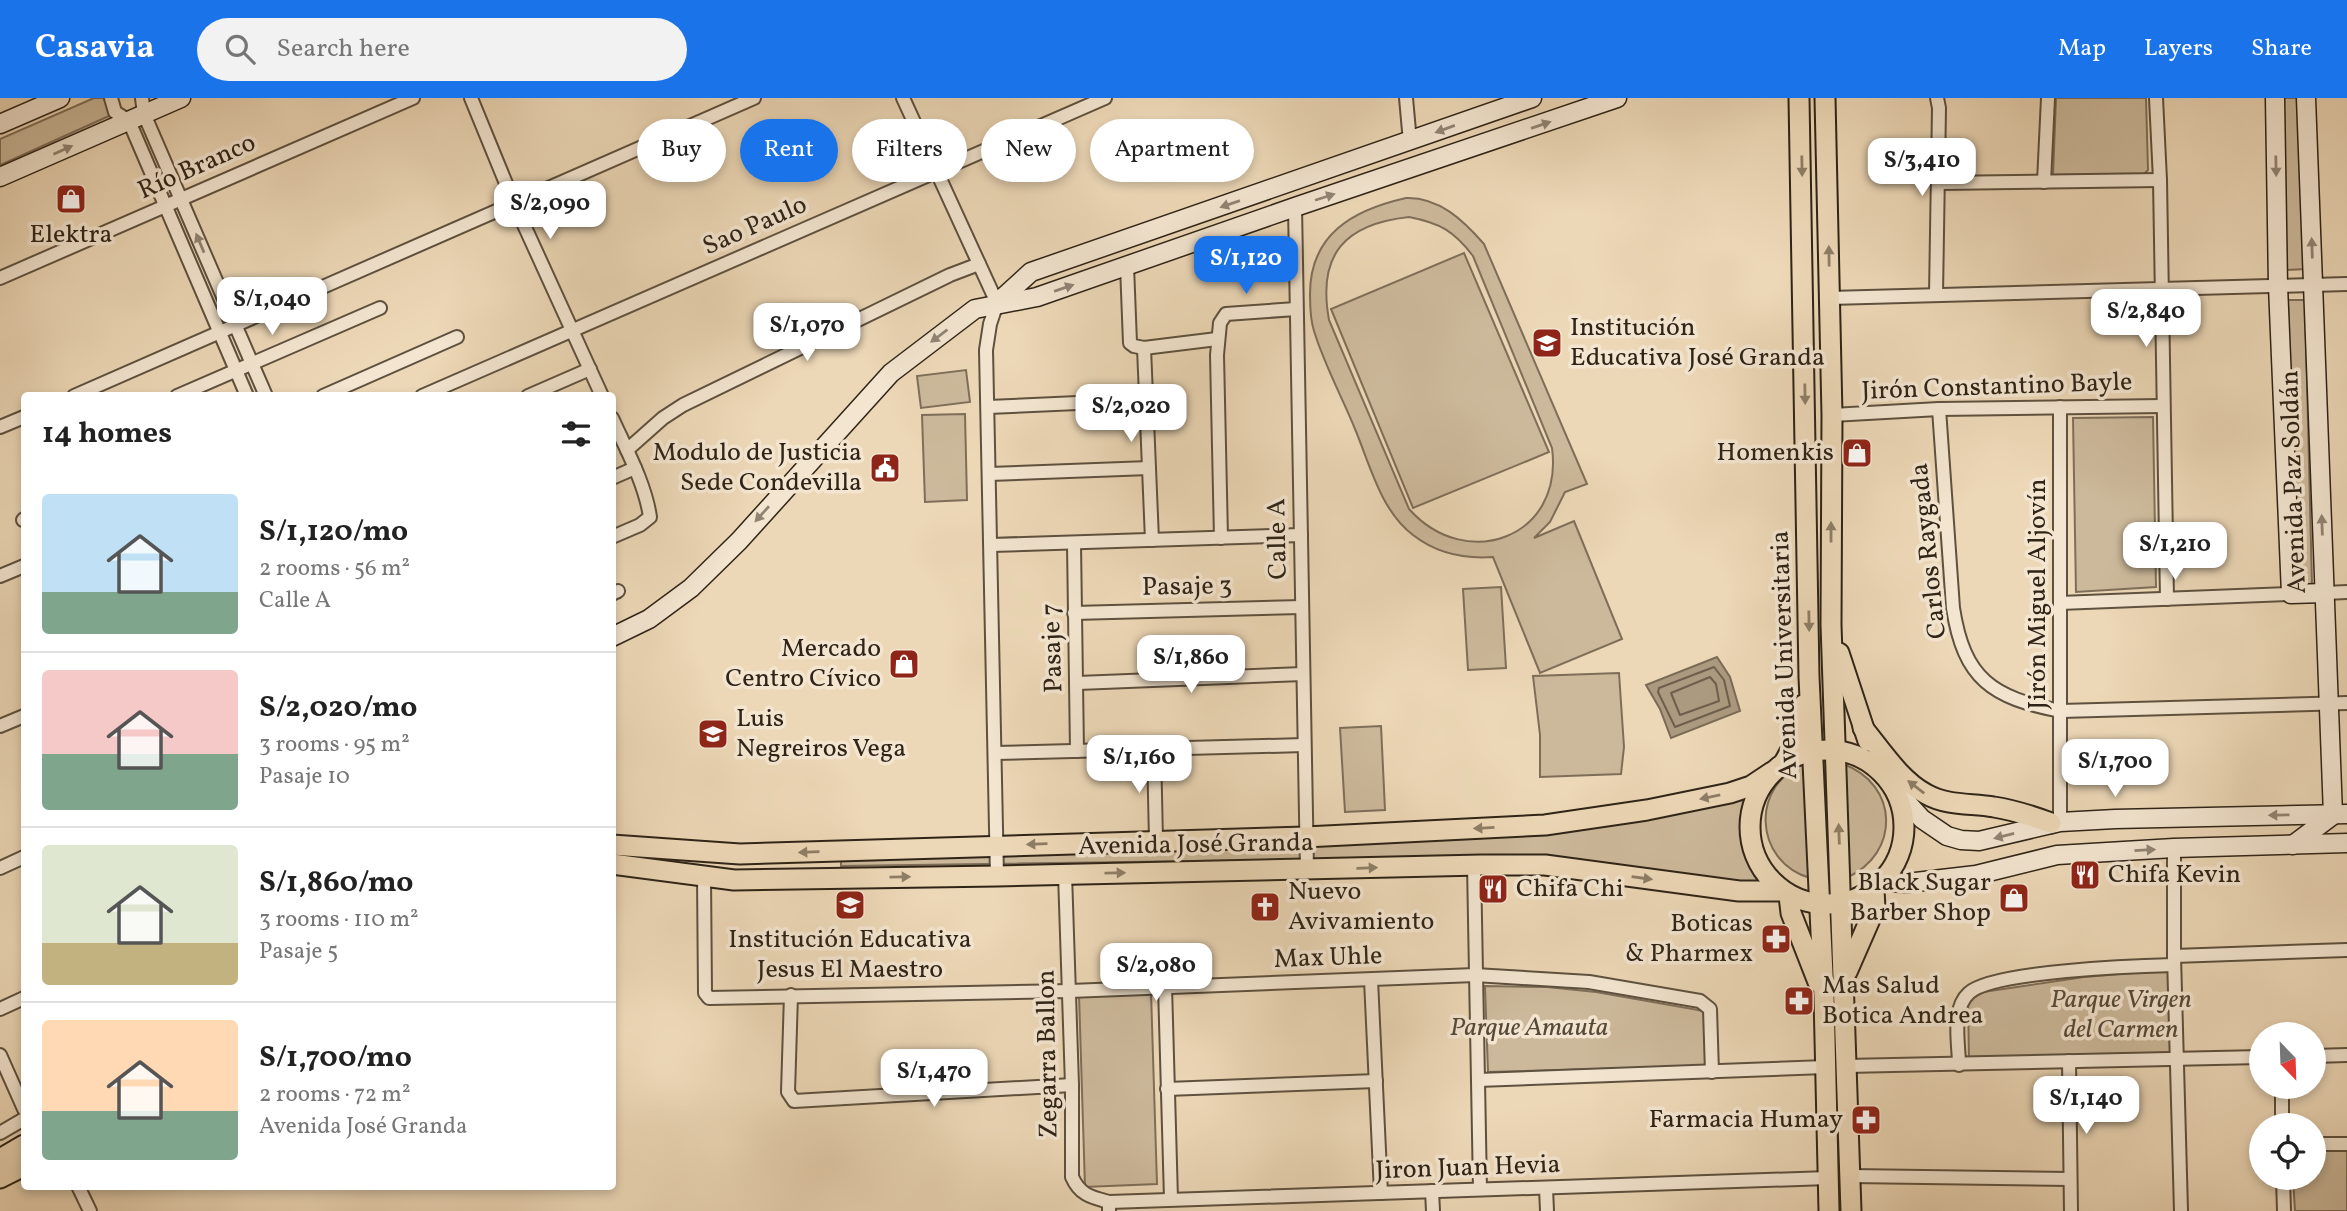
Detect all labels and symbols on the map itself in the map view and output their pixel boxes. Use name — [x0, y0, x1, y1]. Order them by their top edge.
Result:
one-way arrow — [1530, 119, 1551, 130]
one-way arrow — [1434, 124, 1455, 135]
street label: Río Branco — [132, 125, 262, 209]
pin: S/3,410 — [1857, 139, 1987, 198]
one-way arrow — [52, 144, 73, 155]
one-way arrow — [1796, 155, 1808, 177]
one-way arrow — [2270, 155, 2282, 177]
pin: S/2,090 — [485, 181, 615, 241]
shop icon: Elektra — [54, 182, 88, 216]
street label: Sao Paulo — [697, 187, 813, 265]
one-way arrow — [1314, 191, 1335, 202]
one-way arrow — [1219, 199, 1240, 210]
place label: Elektra — [30, 217, 112, 253]
one-way arrow — [194, 233, 206, 253]
pin: S/1,120 — [1181, 236, 1311, 296]
one-way arrow — [2306, 237, 2317, 259]
one-way arrow — [1823, 245, 1835, 267]
pin: S/1,040 — [207, 278, 337, 337]
one-way arrow — [1053, 282, 1074, 293]
pin: S/2,840 — [2081, 289, 2211, 349]
pin: S/1,070 — [742, 303, 872, 363]
place label: Institución Educativa José Granda — [1570, 310, 1825, 376]
school or university icon: Institución Educativa José Granda — [1530, 326, 1564, 360]
one-way arrow — [930, 328, 948, 342]
street label: Jirón Constantino Bayle — [1861, 364, 2133, 410]
street label: Avenida Paz Soldán — [2272, 370, 2316, 594]
one-way arrow — [1799, 383, 1811, 405]
pin: S/2,020 — [1066, 384, 1196, 444]
place label: Modulo de Justicia Sede Condevilla — [652, 435, 862, 501]
place label: Homenkis — [1717, 435, 1834, 471]
shop icon: Homenkis — [1840, 436, 1874, 470]
public building icon: Modulo de Justicia Sede Condevilla — [868, 451, 902, 485]
street label: Carlos Raygada — [1902, 461, 1956, 641]
street label: Jirón Miguel Aljovín — [2020, 478, 2056, 710]
street label: Calle A — [1259, 498, 1297, 580]
one-way arrow — [754, 505, 770, 523]
one-way arrow — [2317, 513, 2328, 535]
one-way arrow — [1825, 521, 1837, 543]
pin: S/1,210 — [2110, 522, 2240, 582]
street label: Avenida Universitaria — [1763, 530, 1807, 780]
street label: Pasaje 3 — [1142, 568, 1232, 606]
street label: Pasaje 7 — [1033, 603, 1073, 693]
one-way arrow — [1803, 610, 1814, 632]
place label: Mercado Centro Cívico — [725, 631, 881, 697]
pin: S/1,860 — [1126, 636, 1256, 695]
shop icon: Mercado Centro Cívico — [887, 647, 921, 681]
place label: Luis Negreiros Vega — [736, 701, 906, 767]
school or university icon: Luis Negreiros Vega — [696, 717, 730, 751]
pin: S/1,160 — [1074, 736, 1204, 795]
pin: S/1,700 — [2050, 740, 2180, 799]
one-way arrow — [1907, 780, 1925, 794]
one-way arrow — [1698, 792, 1720, 803]
one-way arrow — [2268, 809, 2290, 821]
one-way arrow — [1473, 822, 1495, 833]
one-way arrow — [1833, 823, 1844, 845]
street label: Avenida José Granda — [1078, 825, 1314, 865]
one-way arrow — [1993, 831, 2015, 842]
one-way arrow — [1026, 838, 1048, 849]
one-way arrow — [2135, 844, 2157, 855]
one-way arrow — [798, 846, 820, 858]
place label: Chifa Kevin — [2108, 857, 2241, 893]
restaurant icon: Chifa Kevin — [2068, 858, 2102, 892]
one-way arrow — [1356, 862, 1378, 874]
place label: Black Sugar Barber Shop — [1850, 865, 1991, 931]
one-way arrow — [1104, 868, 1126, 879]
place label: Chifa Chi — [1516, 871, 1624, 907]
one-way arrow — [890, 872, 912, 883]
restaurant icon: Chifa Chi — [1476, 872, 1510, 906]
one-way arrow — [1631, 873, 1653, 884]
place label: Nuevo Avivamiento — [1288, 874, 1434, 940]
shop icon: Black Sugar Barber Shop — [1997, 881, 2031, 915]
school or university icon: Institución Educativa Jesus El Maestro — [833, 888, 867, 922]
church icon: Nuevo Avivamiento — [1248, 890, 1282, 924]
place label: Boticas & Pharmex — [1625, 906, 1753, 972]
place label: Institución Educativa Jesus El Maestro — [728, 922, 972, 988]
pharmacy icon: Boticas & Pharmex — [1759, 922, 1793, 956]
street label: Max Uhle — [1273, 938, 1383, 978]
pin: S/2,080 — [1091, 944, 1221, 1003]
place label: Mas Salud Botica Andrea — [1822, 968, 1983, 1034]
street label: Zegarra Ballon — [1029, 969, 1067, 1139]
park label: Parque Virgen del Carmen — [2050, 982, 2192, 1048]
pharmacy icon: Mas Salud Botica Andrea — [1782, 984, 1816, 1018]
park label: Parque Amauta — [1450, 1010, 1608, 1046]
north arrow — [2249, 1022, 2326, 1099]
pin: S/1,470 — [869, 1049, 999, 1109]
pin: S/1,140 — [2021, 1076, 2151, 1136]
place label: Farmacia Humay — [1649, 1102, 1843, 1138]
pharmacy icon: Farmacia Humay — [1849, 1103, 1883, 1137]
street label: Jiron Juan Hevia — [1375, 1147, 1561, 1189]

